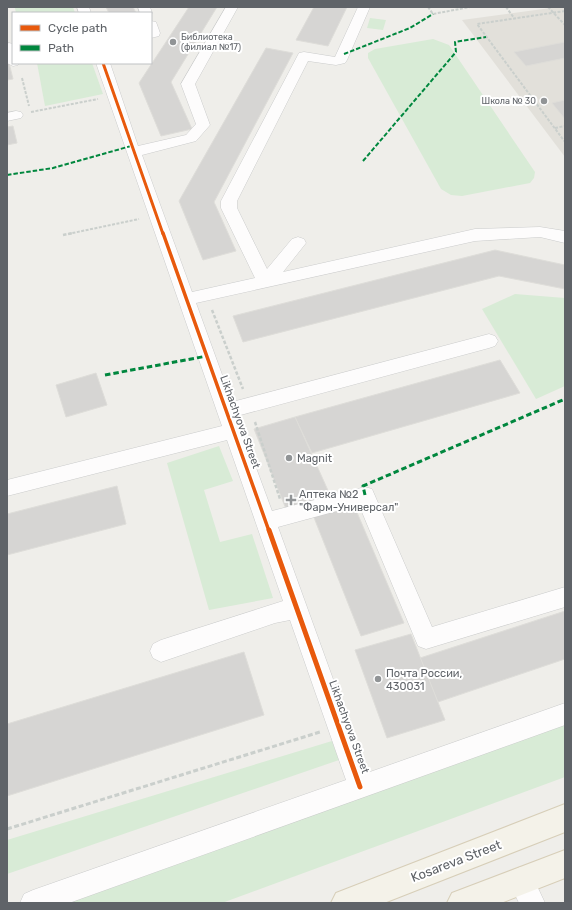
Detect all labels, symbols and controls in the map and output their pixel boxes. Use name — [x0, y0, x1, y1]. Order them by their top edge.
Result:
legend — [12, 12, 152, 64]
text: Cycle path — [48, 21, 107, 35]
place label: Библиотека (филиал №17) — [181, 32, 241, 52]
marker: Библиотека (филиал №17) — [168, 37, 178, 47]
text: Path — [48, 41, 74, 55]
place label: Школа № 30 — [482, 96, 536, 106]
marker: Школа № 30 — [539, 96, 549, 106]
street label: Likhachyova Street — [217, 374, 263, 471]
place label: Magnit — [297, 452, 333, 465]
marker: Magnit — [284, 453, 294, 463]
place label: Аптека №2 "Фарм-Универсал" — [299, 488, 398, 514]
marker: Аптека №2 "Фарм-Универсал" — [286, 495, 296, 505]
place label: Почта России, 430031 — [386, 667, 463, 693]
marker: Почта России, 430031 — [373, 674, 383, 684]
street label: Likhachyova Street — [326, 679, 372, 776]
street label: Kosareva Street — [409, 837, 503, 885]

